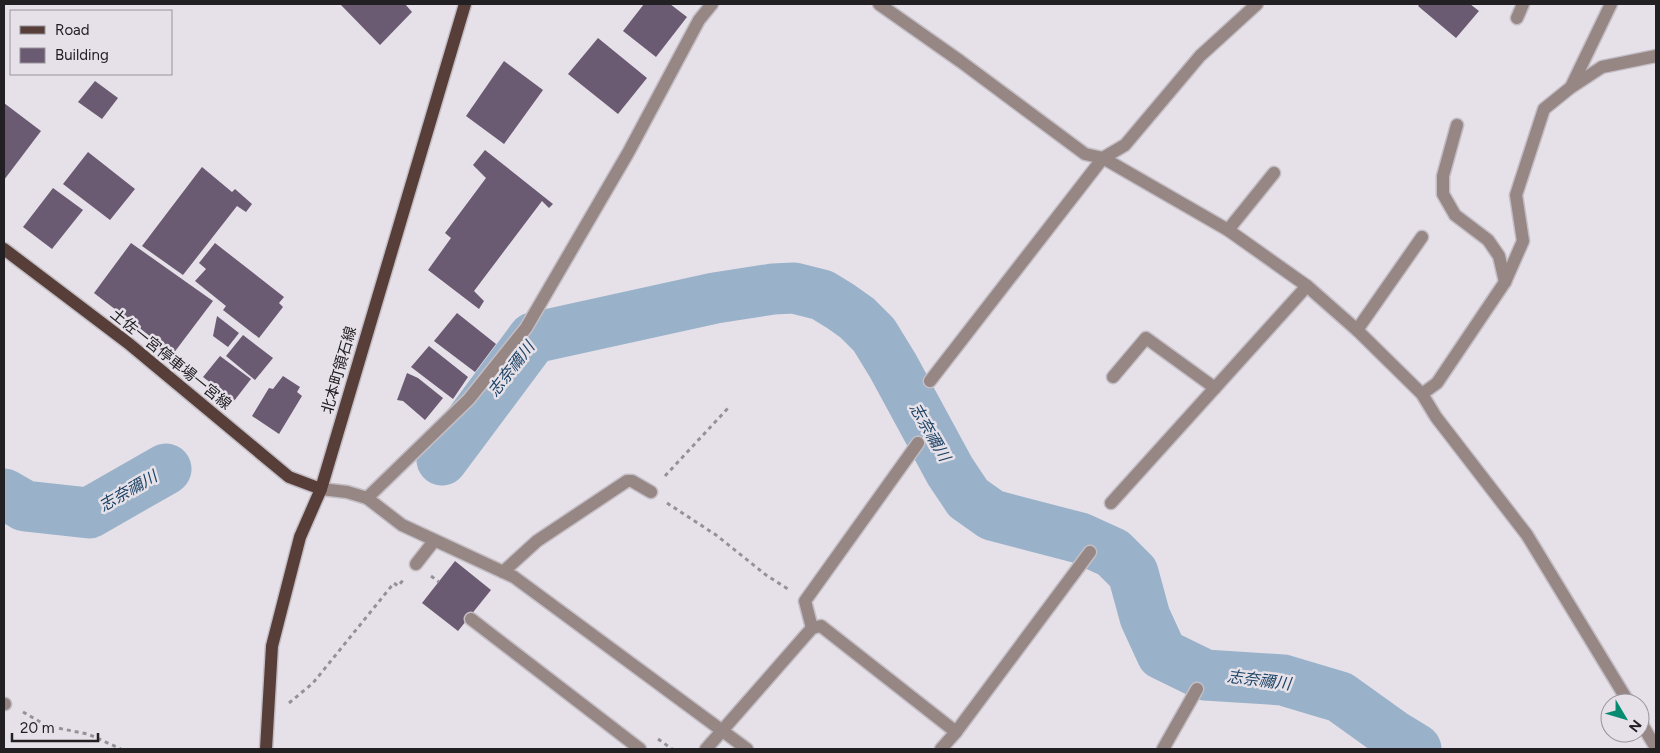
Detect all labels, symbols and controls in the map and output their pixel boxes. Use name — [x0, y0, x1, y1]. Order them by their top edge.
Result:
legend — [10, 10, 172, 75]
text: Road — [55, 21, 90, 39]
text: Building — [55, 46, 109, 64]
street label: 土佐一宮停車場一宮線 — [107, 305, 235, 413]
street label: 北本町領石線 — [318, 324, 360, 416]
water label: 志奈禰川 — [484, 336, 539, 400]
water label: 志奈禰川 — [906, 400, 955, 466]
water label: 志奈禰川 — [96, 466, 162, 515]
water label: 志奈禰川 — [1226, 667, 1294, 694]
north arrow — [1600, 693, 1650, 743]
scale bar — [12, 710, 99, 742]
text: N — [1625, 716, 1645, 735]
text: 20 m — [20, 719, 54, 737]

